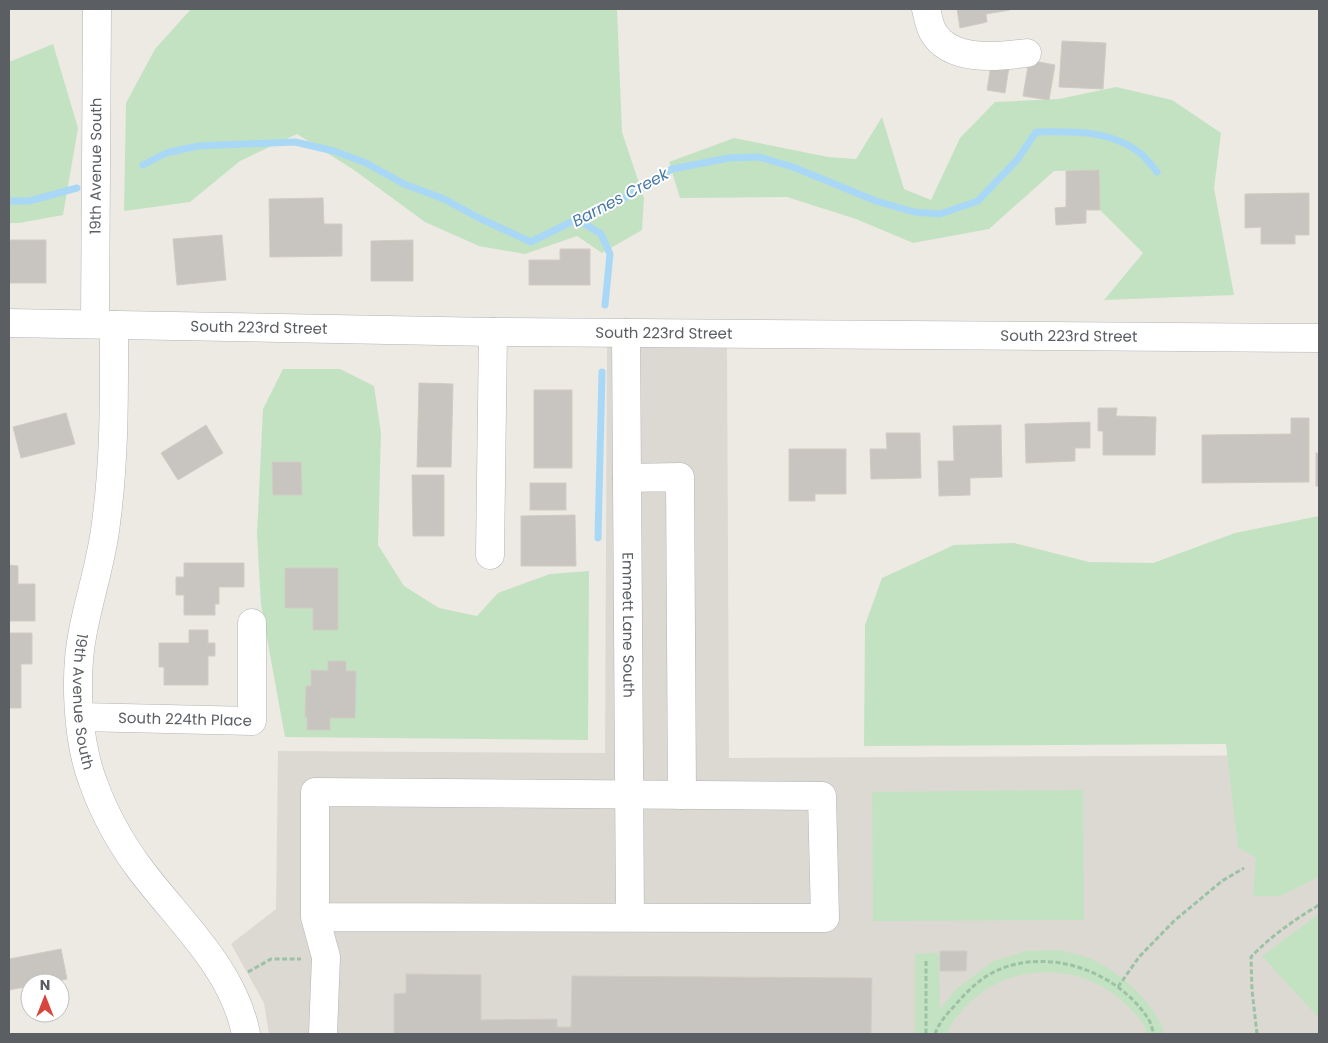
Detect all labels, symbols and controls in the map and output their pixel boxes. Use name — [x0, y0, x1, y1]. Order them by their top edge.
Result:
street label: 19th Avenue South — [85, 97, 106, 235]
water label: Barnes Creek — [568, 162, 673, 233]
street label: South 223rd Street — [190, 315, 328, 339]
street label: South 223rd Street — [595, 322, 732, 344]
street label: South 223rd Street — [1000, 325, 1137, 347]
street label: Emmett Lane South — [618, 552, 639, 698]
street label: 19th Avenue South — [68, 632, 99, 772]
street label: South 224th Place — [118, 707, 252, 731]
north arrow — [20, 973, 70, 1023]
text: N — [40, 975, 50, 995]

